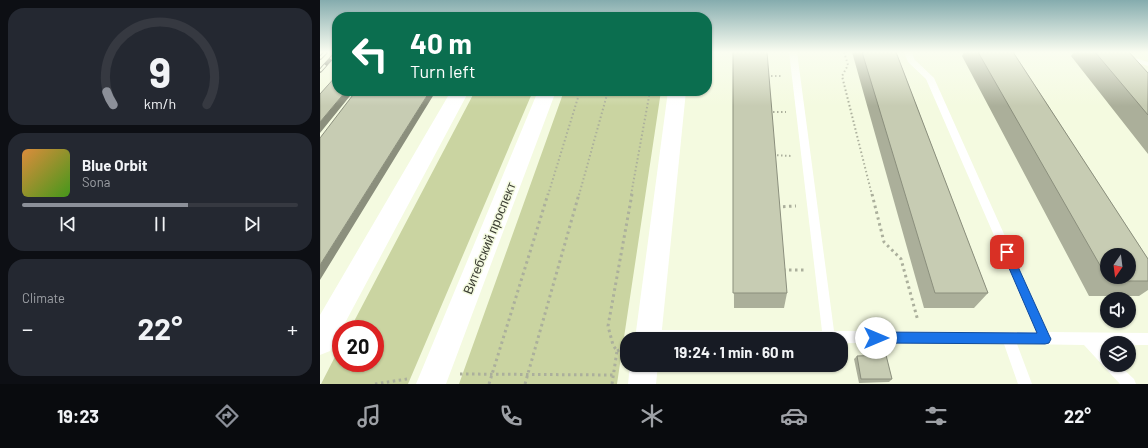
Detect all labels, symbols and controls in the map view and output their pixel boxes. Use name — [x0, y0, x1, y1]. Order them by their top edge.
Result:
text: 40 m — [410, 26, 472, 60]
icon: left — [344, 28, 396, 80]
text: 9 — [149, 45, 171, 95]
text: Turn left — [410, 60, 476, 82]
text: km/h — [144, 94, 176, 111]
text: Blue Orbit — [82, 156, 147, 174]
text: Sona — [82, 174, 110, 190]
street label: Витебский проспект — [459, 180, 519, 296]
icon: previous — [57, 213, 79, 235]
icon: pause — [149, 213, 171, 235]
icon: next — [241, 213, 263, 235]
pin — [990, 235, 1024, 269]
icon: arrive — [996, 241, 1018, 263]
north arrow — [1100, 248, 1136, 284]
map controls — [1100, 248, 1136, 372]
text: Climate — [22, 290, 65, 306]
button: sound — [1100, 292, 1136, 328]
text: 22° — [138, 310, 182, 346]
text: − — [22, 315, 33, 341]
text: + — [287, 315, 298, 341]
position arrow — [855, 317, 897, 359]
speed limit sign: 20 — [332, 320, 384, 372]
button: layers — [1100, 336, 1136, 372]
text: 19:24 · 1 min · 60 m — [674, 343, 794, 361]
icon: directions — [213, 402, 241, 430]
icon: music — [355, 402, 383, 430]
icon: phone — [497, 402, 525, 430]
icon: climate — [638, 402, 666, 430]
icon: car — [780, 402, 808, 430]
icon: filters — [922, 402, 950, 430]
text: 19:23 — [57, 405, 99, 427]
text: 22° — [1064, 405, 1091, 427]

